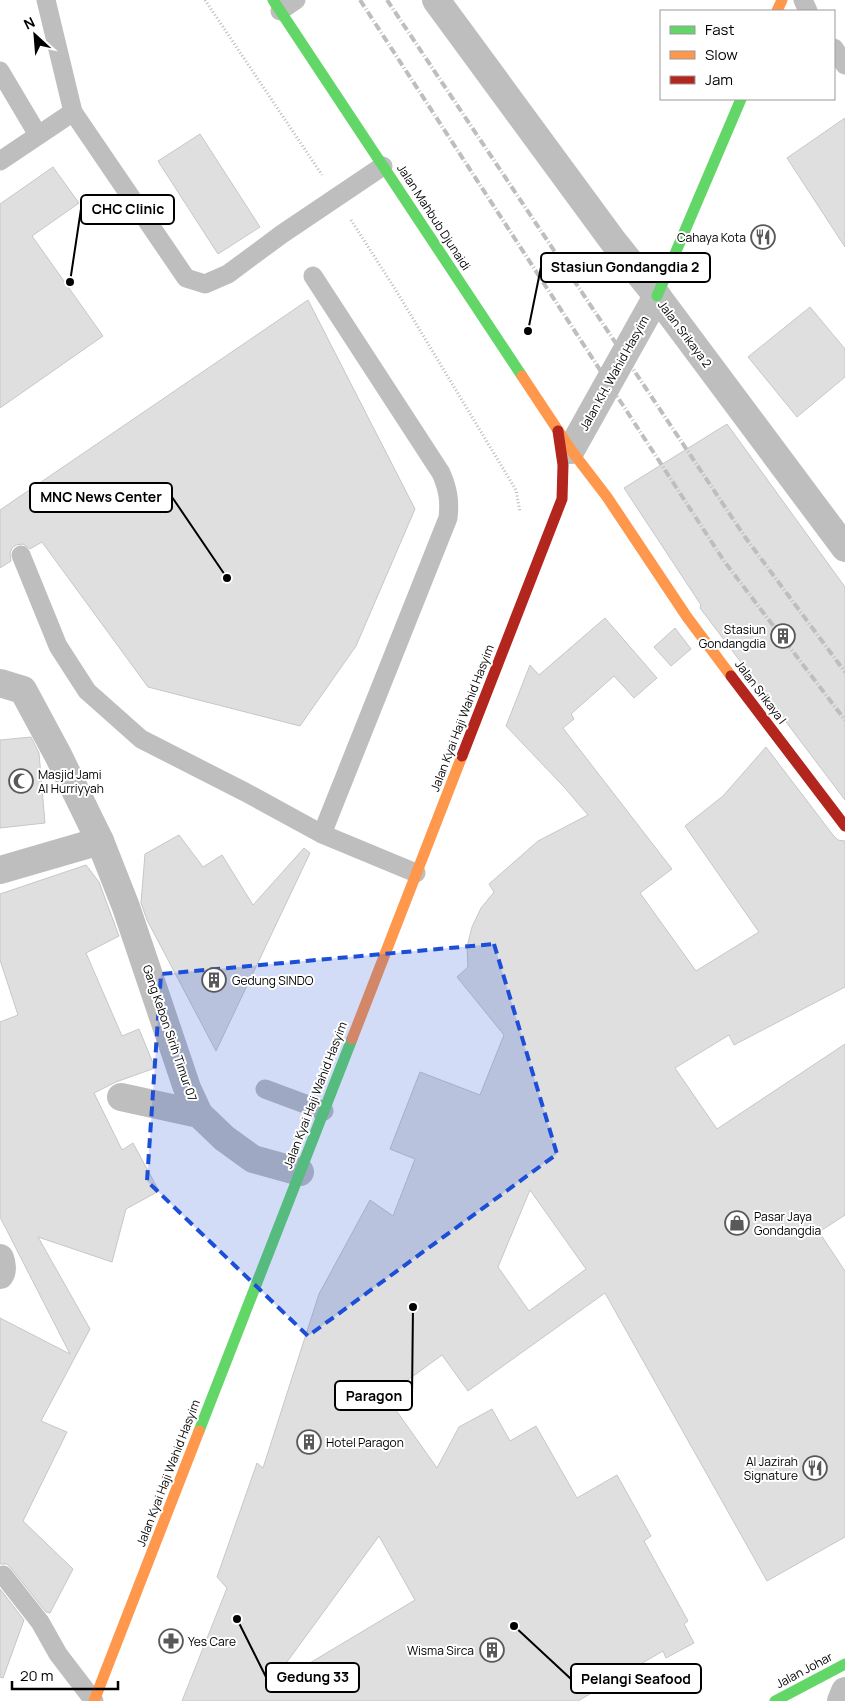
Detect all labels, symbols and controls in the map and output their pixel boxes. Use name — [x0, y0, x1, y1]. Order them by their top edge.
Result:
north arrow — [10, 10, 60, 60]
legend — [660, 10, 835, 100]
text: N — [20, 12, 38, 34]
text: Fast — [705, 19, 734, 40]
text: Slow — [705, 44, 738, 65]
text: Jam — [705, 69, 733, 90]
street label: Jalan Mahbub Djunaidi — [393, 161, 475, 273]
callout: CHC Clinic — [81, 195, 174, 224]
text: CHC Clinic — [92, 199, 164, 218]
restaurant icon: Cahaya Kota — [750, 224, 776, 250]
place label: Cahaya Kota — [677, 229, 746, 246]
callout: Stasiun Gondangdia 2 — [541, 253, 710, 282]
text: Stasiun Gondangdia 2 — [551, 257, 699, 276]
street label: Jalan Srikaya 2 — [654, 297, 716, 371]
street label: Jalan KH. Wahid Hasyim — [575, 312, 653, 434]
callout: MNC News Center — [30, 483, 172, 512]
text: MNC News Center — [40, 487, 162, 506]
place label: Stasiun Gondangdia — [699, 621, 766, 652]
building icon: Stasiun Gondangdia — [770, 623, 796, 649]
street label: Jalan Kyai Haji Wahid Hasyim — [426, 642, 498, 794]
street label: Jalan Srikaya I — [731, 657, 791, 727]
place label: Masjid Jami Al Hurriyyah — [38, 766, 104, 797]
mosque icon: Masjid Jami Al Hurriyyah — [8, 768, 34, 794]
street label: Gang Kebon Sirih Timur 07 — [139, 962, 201, 1104]
building icon: Gedung SINDO — [201, 967, 227, 993]
place label: Gedung SINDO — [232, 972, 314, 989]
street label: Jalan Kyai Haji Wahid Hasyim — [279, 1019, 351, 1171]
place label: Pasar Jaya Gondangdia — [754, 1208, 821, 1239]
shop icon: Pasar Jaya Gondangdia — [724, 1210, 750, 1236]
callout: Paragon — [335, 1381, 412, 1410]
text: Paragon — [346, 1386, 402, 1405]
street label: Jalan Kyai Haji Wahid Hasyim — [132, 1397, 204, 1549]
building icon: Hotel Paragon — [296, 1429, 322, 1455]
place label: Hotel Paragon — [326, 1434, 404, 1451]
place label: Al Jazirah Signature — [744, 1453, 798, 1484]
restaurant icon: Al Jazirah Signature — [802, 1455, 828, 1481]
pharmacy icon: Yes Care — [158, 1628, 184, 1654]
place label: Yes Care — [188, 1633, 236, 1650]
building icon: Wisma Sirca — [479, 1637, 505, 1663]
place label: Wisma Sirca — [407, 1642, 474, 1659]
street label: Jalan Johar — [773, 1648, 836, 1692]
scale bar — [12, 1658, 119, 1690]
callout: Gedung 33 — [266, 1663, 359, 1692]
callout: Pelangi Seafood — [571, 1664, 701, 1693]
text: 20 m — [20, 1665, 53, 1686]
text: Gedung 33 — [277, 1667, 349, 1686]
text: Pelangi Seafood — [581, 1669, 691, 1688]

